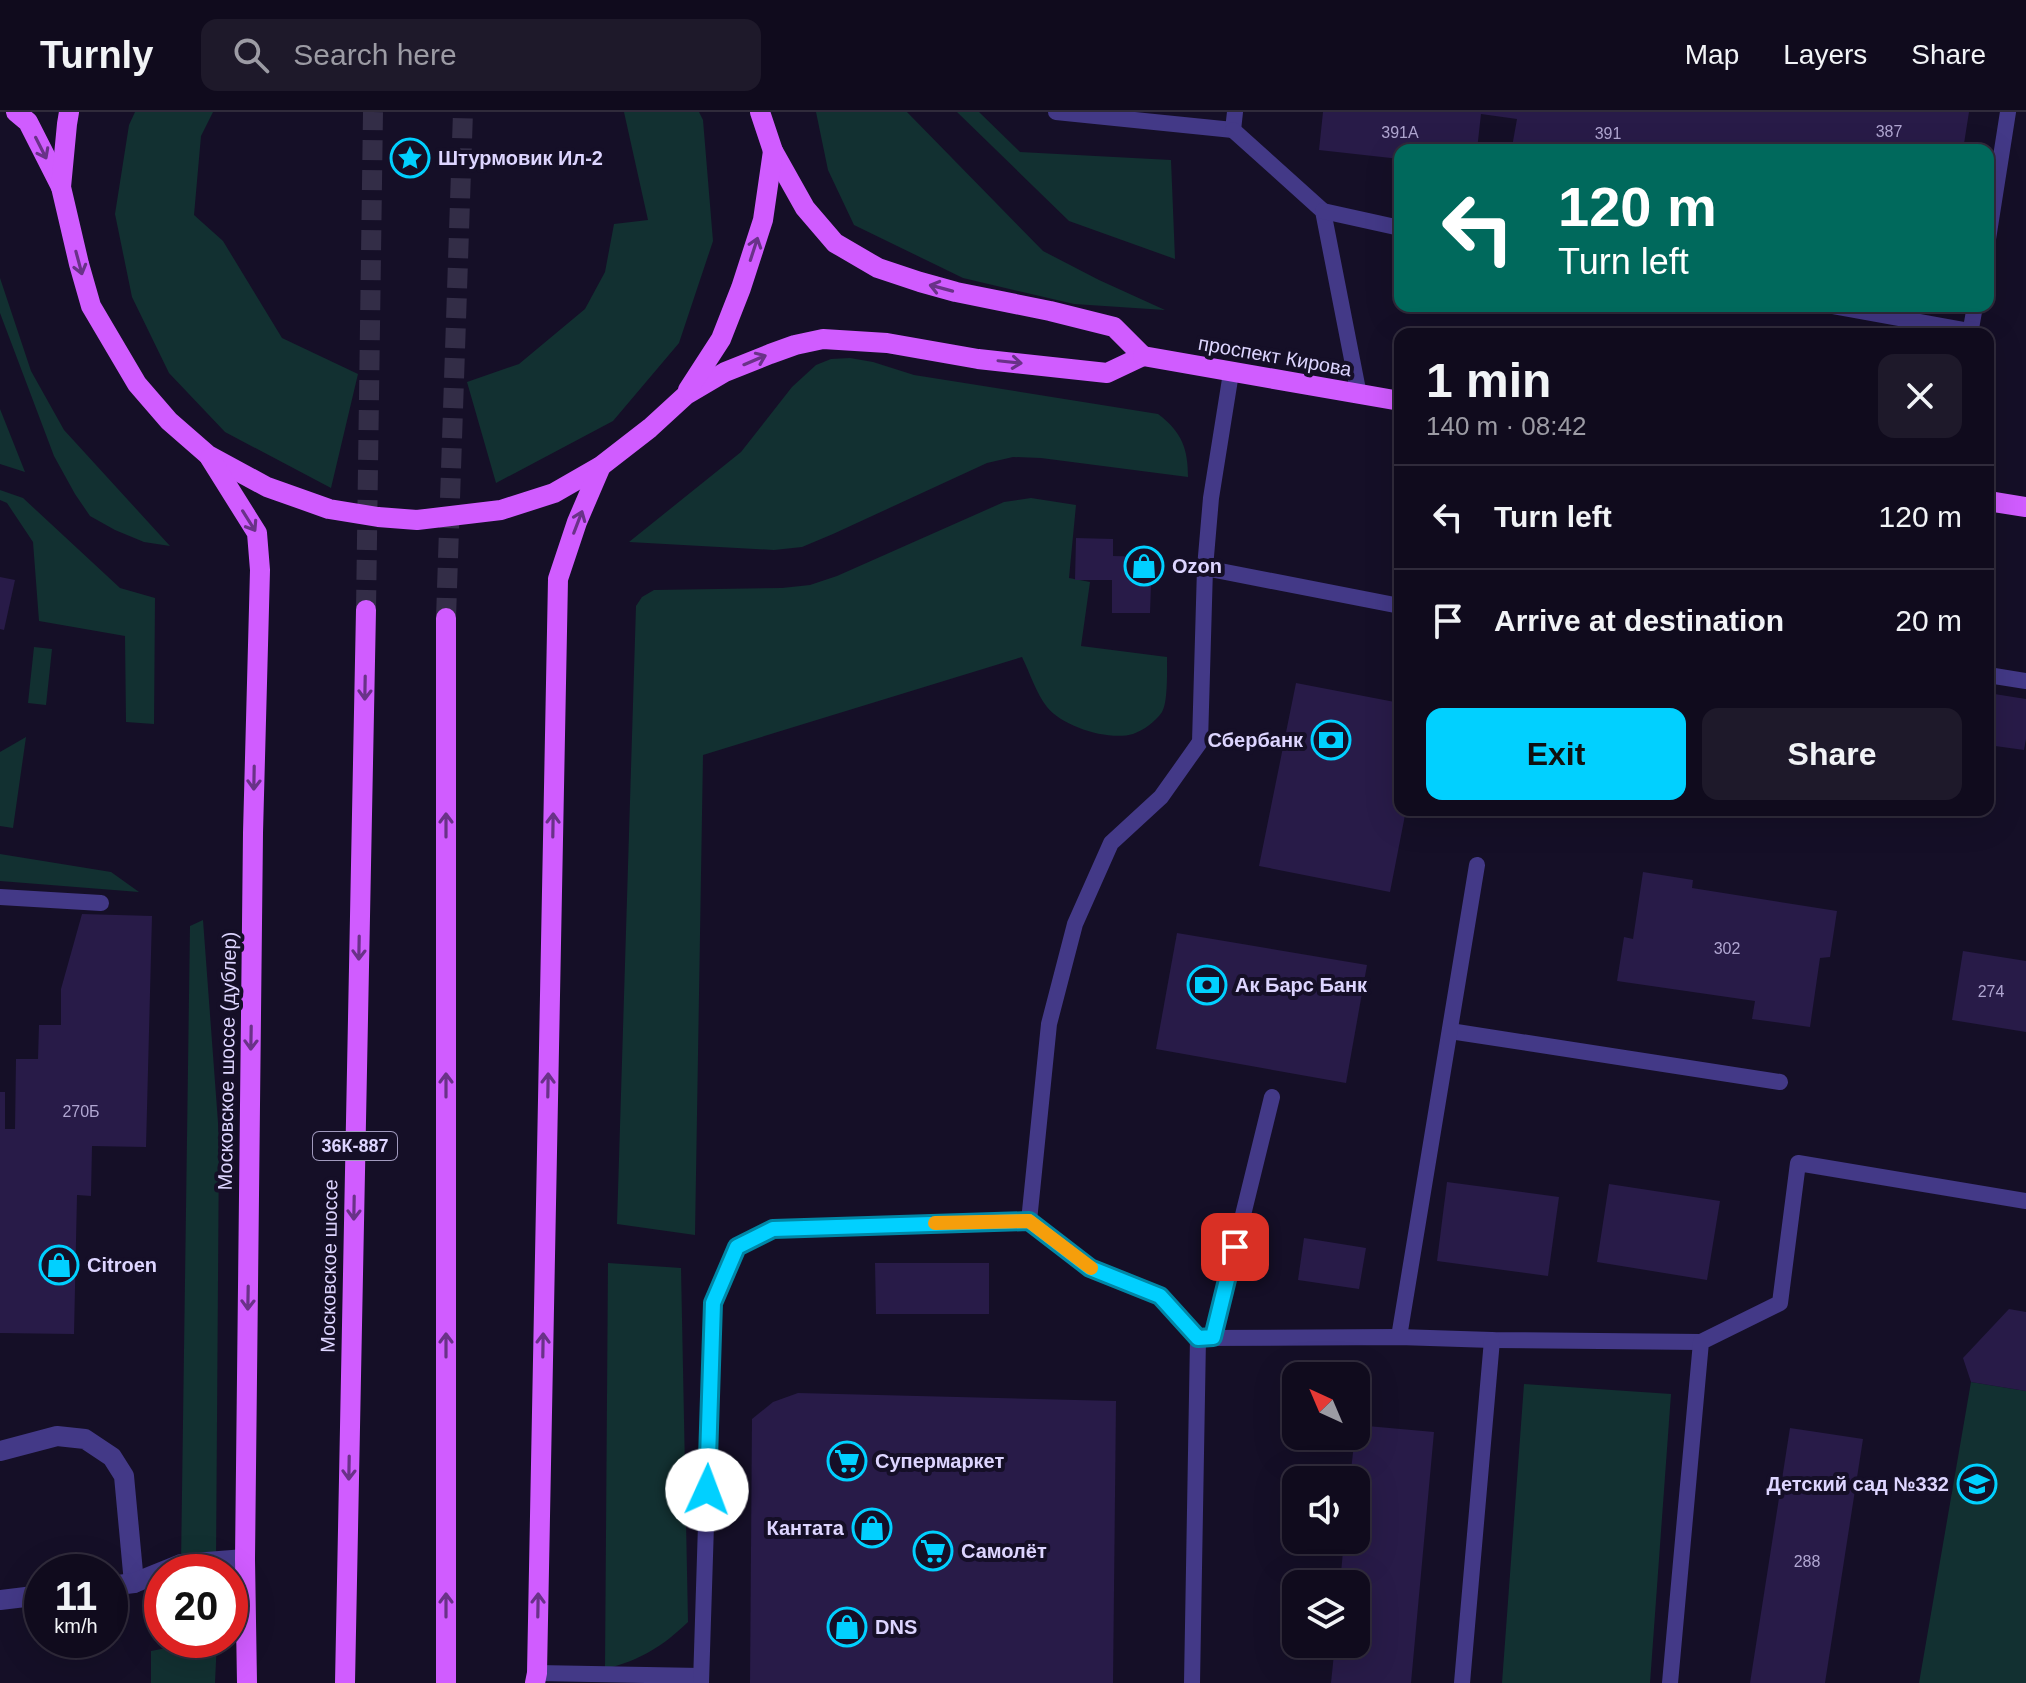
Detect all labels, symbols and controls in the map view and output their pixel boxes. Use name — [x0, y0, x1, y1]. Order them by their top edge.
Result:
search box — [201, 19, 761, 91]
icon: search — [229, 33, 273, 77]
text: Turnly — [40, 34, 153, 76]
text: Search here — [293, 38, 457, 71]
text: Map — [1685, 39, 1739, 70]
text: Layers — [1783, 39, 1867, 70]
text: Share — [1911, 39, 1986, 70]
house number: 387 — [1876, 123, 1902, 140]
house number: 391А — [1381, 124, 1419, 141]
house number: 391 — [1595, 125, 1621, 142]
one-way arrow — [33, 136, 49, 159]
place icon: Штурмовик Ил-2 — [389, 137, 431, 179]
place label: Штурмовик Ил-2 — [438, 147, 603, 169]
text: 120 m — [1558, 175, 1717, 238]
icon: left — [1426, 176, 1530, 280]
one-way arrow — [747, 236, 762, 261]
text: Turn left — [1558, 241, 1689, 282]
one-way arrow — [73, 250, 88, 276]
one-way arrow — [929, 279, 955, 294]
street label: проспект Кирова — [1197, 332, 1354, 380]
one-way arrow — [742, 351, 767, 366]
text: 1 min — [1426, 354, 1551, 407]
button: close — [1878, 354, 1962, 438]
one-way arrow — [996, 355, 1023, 370]
text: 140 m · 08:42 — [1426, 411, 1586, 441]
icon: left — [1426, 495, 1470, 539]
text: Turn left — [1494, 500, 1612, 533]
text: 120 m — [1879, 500, 1962, 533]
one-way arrow — [242, 509, 258, 532]
one-way arrow — [571, 510, 586, 535]
shop icon: Ozon — [1123, 545, 1165, 587]
place label: Ozon — [1172, 555, 1222, 577]
icon: arrive — [1426, 599, 1470, 643]
text: Arrive at destination — [1494, 604, 1784, 637]
text: 20 m — [1895, 604, 1962, 637]
one-way arrow — [357, 674, 372, 701]
button: Exit — [1426, 708, 1686, 800]
button: Share — [1702, 708, 1962, 800]
bank icon: Сбербанк — [1310, 719, 1352, 761]
place label: Сбербанк — [1208, 729, 1304, 751]
one-way arrow — [247, 764, 262, 791]
one-way arrow — [438, 812, 454, 839]
one-way arrow — [546, 812, 561, 839]
street label: Московское шоссе (дублер) — [214, 931, 240, 1191]
one-way arrow — [352, 934, 367, 961]
house number: 302 — [1714, 940, 1740, 957]
bank icon: Ак Барс Банк — [1186, 964, 1228, 1006]
place label: Ак Барс Банк — [1235, 974, 1368, 996]
house number: 274 — [1978, 983, 2004, 1000]
one-way arrow — [243, 1024, 259, 1051]
one-way arrow — [438, 1072, 454, 1099]
one-way arrow — [541, 1072, 556, 1099]
house number: 270Б — [62, 1103, 100, 1120]
road number: 36К-887 — [313, 1132, 397, 1160]
street label: Московское шоссе — [316, 1179, 342, 1353]
one-way arrow — [347, 1194, 362, 1221]
pin — [1201, 1213, 1269, 1281]
icon: arrive — [1213, 1225, 1257, 1269]
shop icon: Citroen — [38, 1244, 80, 1286]
place label: Citroen — [87, 1254, 157, 1276]
one-way arrow — [240, 1284, 256, 1311]
one-way arrow — [438, 1332, 454, 1359]
one-way arrow — [536, 1332, 551, 1359]
north arrow — [1282, 1362, 1370, 1450]
map controls — [1282, 1362, 1370, 1658]
supermarket icon: Супермаркет — [826, 1440, 868, 1482]
position arrow — [665, 1448, 749, 1532]
place label: Супермаркет — [875, 1450, 1004, 1472]
one-way arrow — [341, 1454, 357, 1481]
school or university icon: Детский сад №332 — [1956, 1463, 1998, 1505]
button: sound — [1282, 1466, 1370, 1554]
place label: Детский сад №332 — [1766, 1473, 1949, 1495]
shop icon: Кантата — [851, 1507, 893, 1549]
place label: Кантата — [767, 1517, 845, 1539]
supermarket icon: Самолёт — [912, 1530, 954, 1572]
place label: Самолёт — [961, 1540, 1047, 1562]
house number: 288 — [1794, 1553, 1820, 1570]
speed limit sign: 20 — [144, 1554, 248, 1658]
button: layers — [1282, 1570, 1370, 1658]
text: 11 — [55, 1574, 97, 1618]
one-way arrow — [438, 1592, 454, 1619]
one-way arrow — [531, 1592, 546, 1619]
shop icon: DNS — [826, 1606, 868, 1648]
text: km/h — [54, 1615, 98, 1637]
place label: DNS — [875, 1616, 917, 1638]

